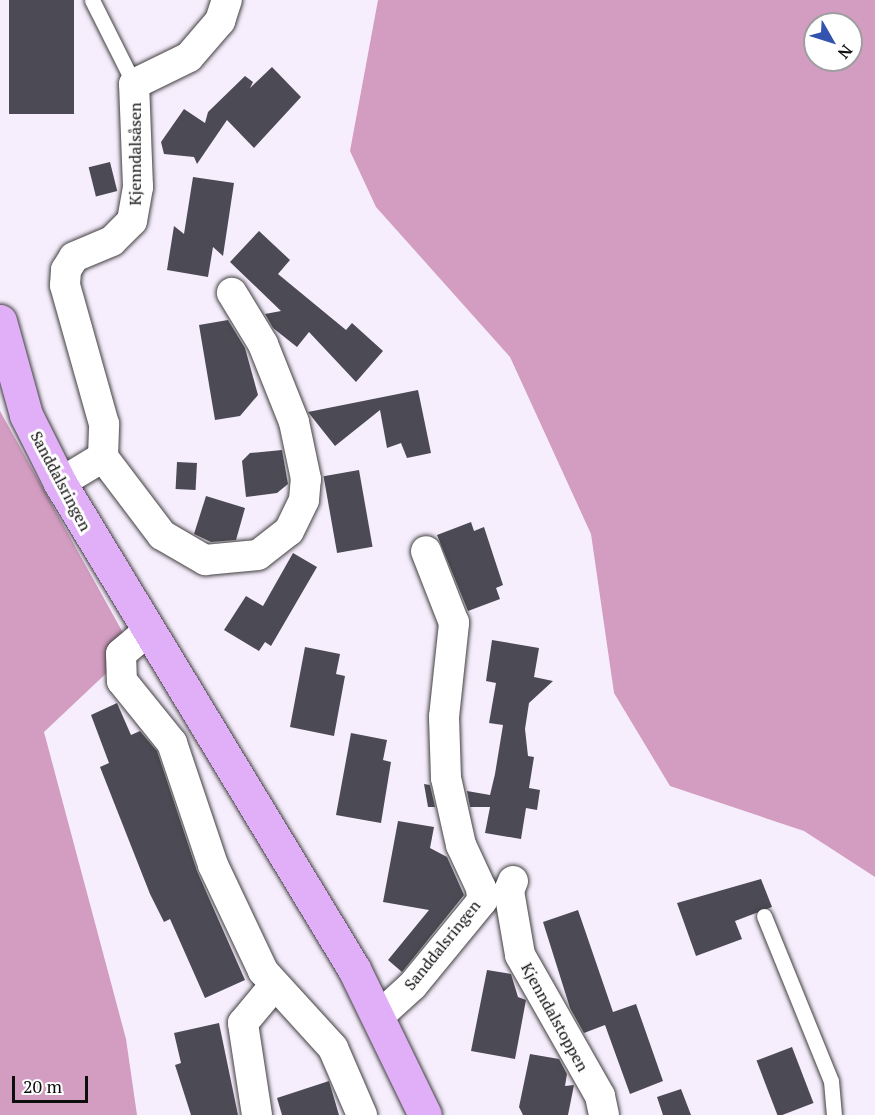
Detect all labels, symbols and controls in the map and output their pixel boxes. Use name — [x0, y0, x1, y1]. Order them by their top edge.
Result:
north arrow — [803, 12, 863, 72]
text: N — [833, 40, 858, 64]
street label: Kjenndalsåsen — [125, 102, 145, 206]
street label: Sanddalsringen — [27, 428, 95, 534]
street label: Sanddalsringen — [400, 896, 484, 994]
street label: Kjenndalstoppen — [517, 959, 593, 1075]
scale bar — [15, 1064, 92, 1102]
text: 20 m — [23, 1074, 62, 1098]

